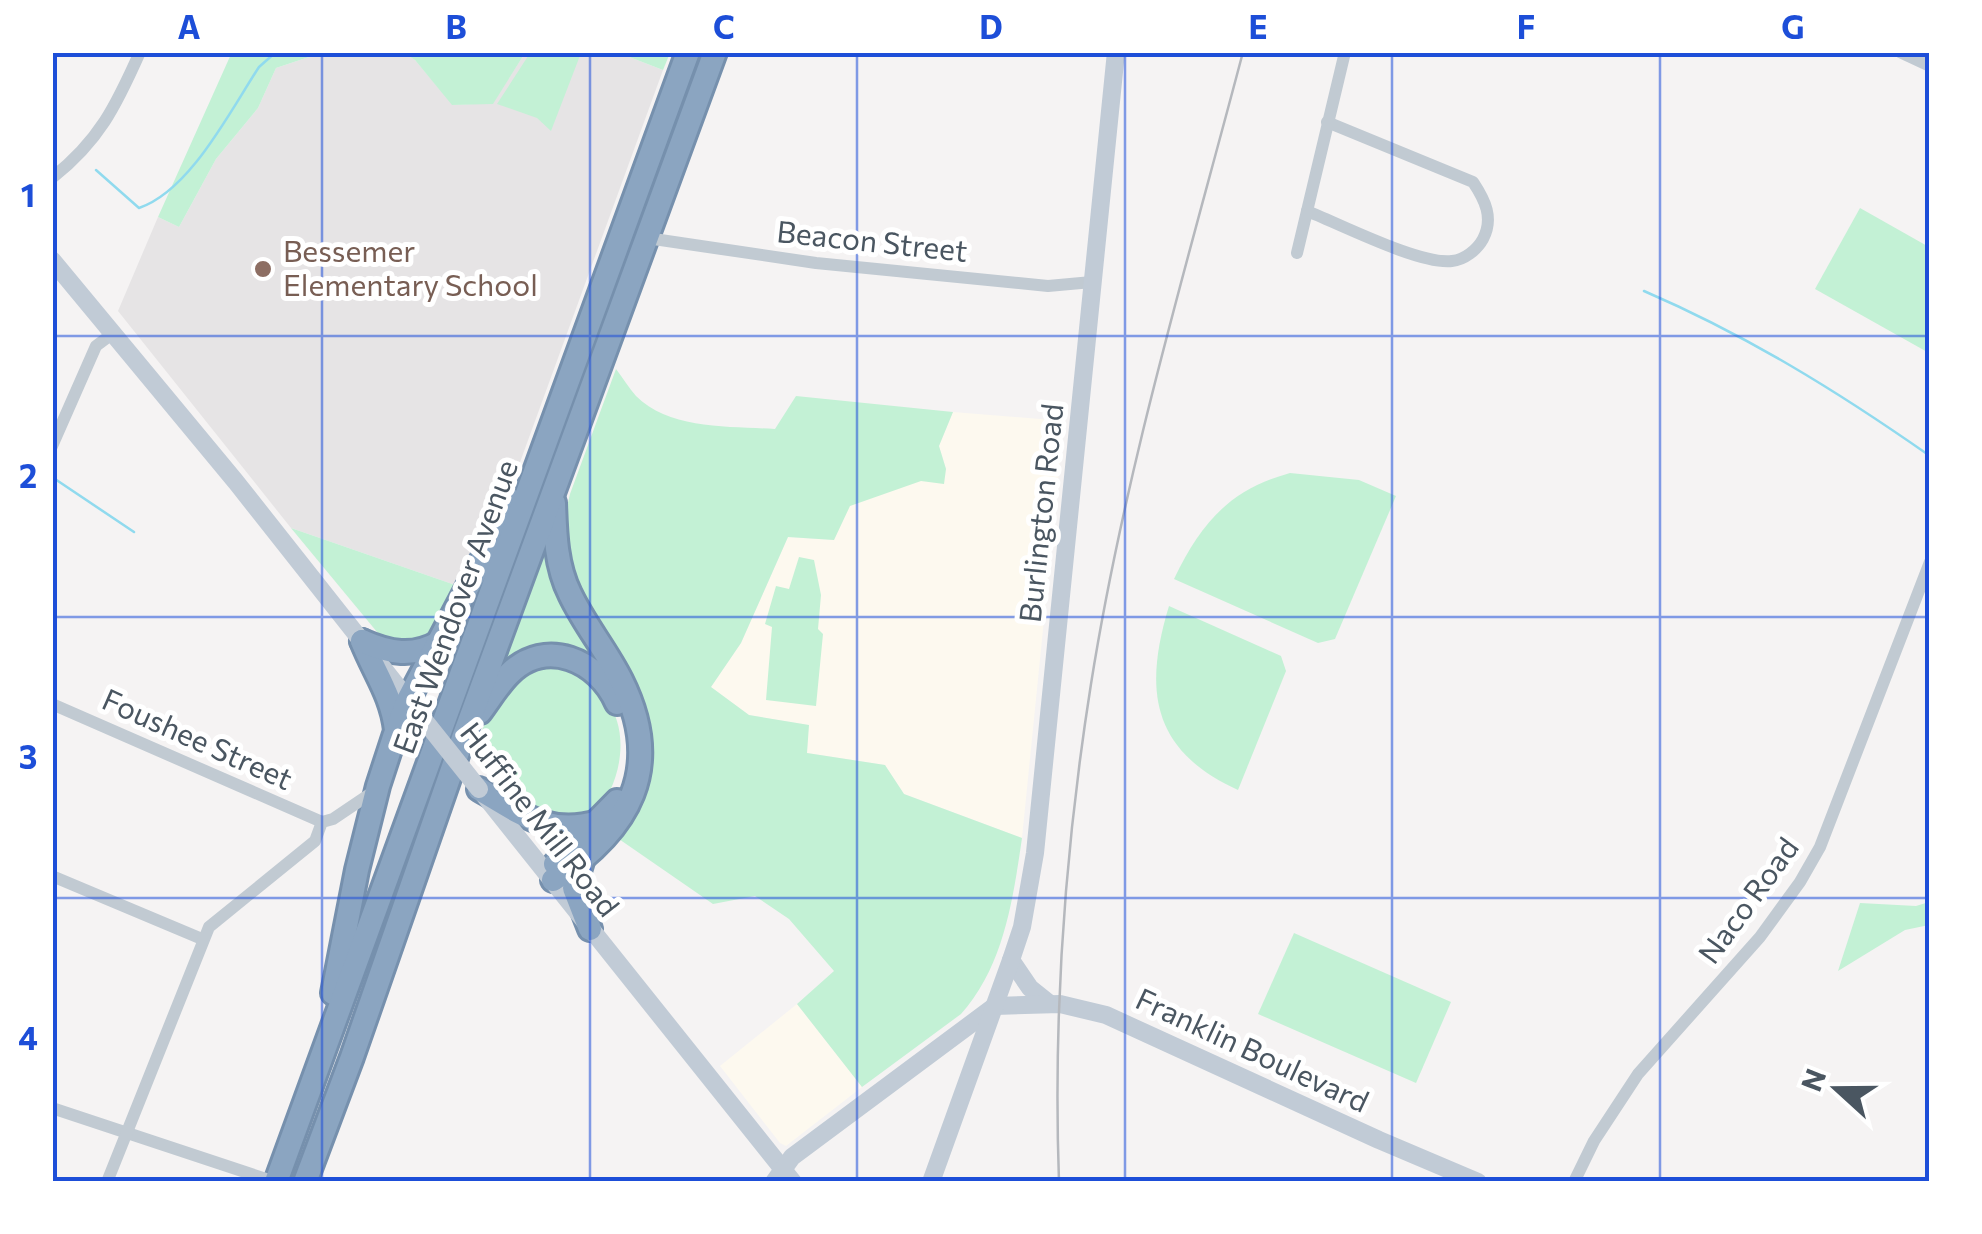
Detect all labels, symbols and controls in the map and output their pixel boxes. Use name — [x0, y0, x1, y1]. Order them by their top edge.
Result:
text: A — [178, 6, 201, 46]
text: B — [445, 6, 467, 46]
text: C — [713, 6, 735, 46]
text: D — [979, 6, 1003, 46]
text: E — [1248, 6, 1268, 46]
text: F — [1517, 6, 1535, 46]
text: G — [1781, 6, 1805, 46]
text: 1 — [21, 174, 35, 214]
street label: Beacon Street — [775, 211, 969, 268]
place label: Bessemer Elementary School — [283, 231, 538, 302]
marker: Bessemer Elementary School — [252, 258, 274, 280]
street label: Burlington Road — [1010, 401, 1069, 624]
street label: East Wendover Avenue — [383, 454, 524, 758]
text: 2 — [19, 455, 37, 495]
street label: Foushee Street — [97, 679, 299, 796]
street label: Huffine Mill Road — [454, 714, 628, 923]
text: 3 — [19, 736, 37, 776]
street label: Naco Road — [1689, 829, 1805, 970]
street label: Franklin Boulevard — [1131, 979, 1375, 1119]
text: 4 — [18, 1017, 38, 1057]
north arrow — [1787, 1039, 1887, 1139]
text: N — [1793, 1064, 1832, 1096]

